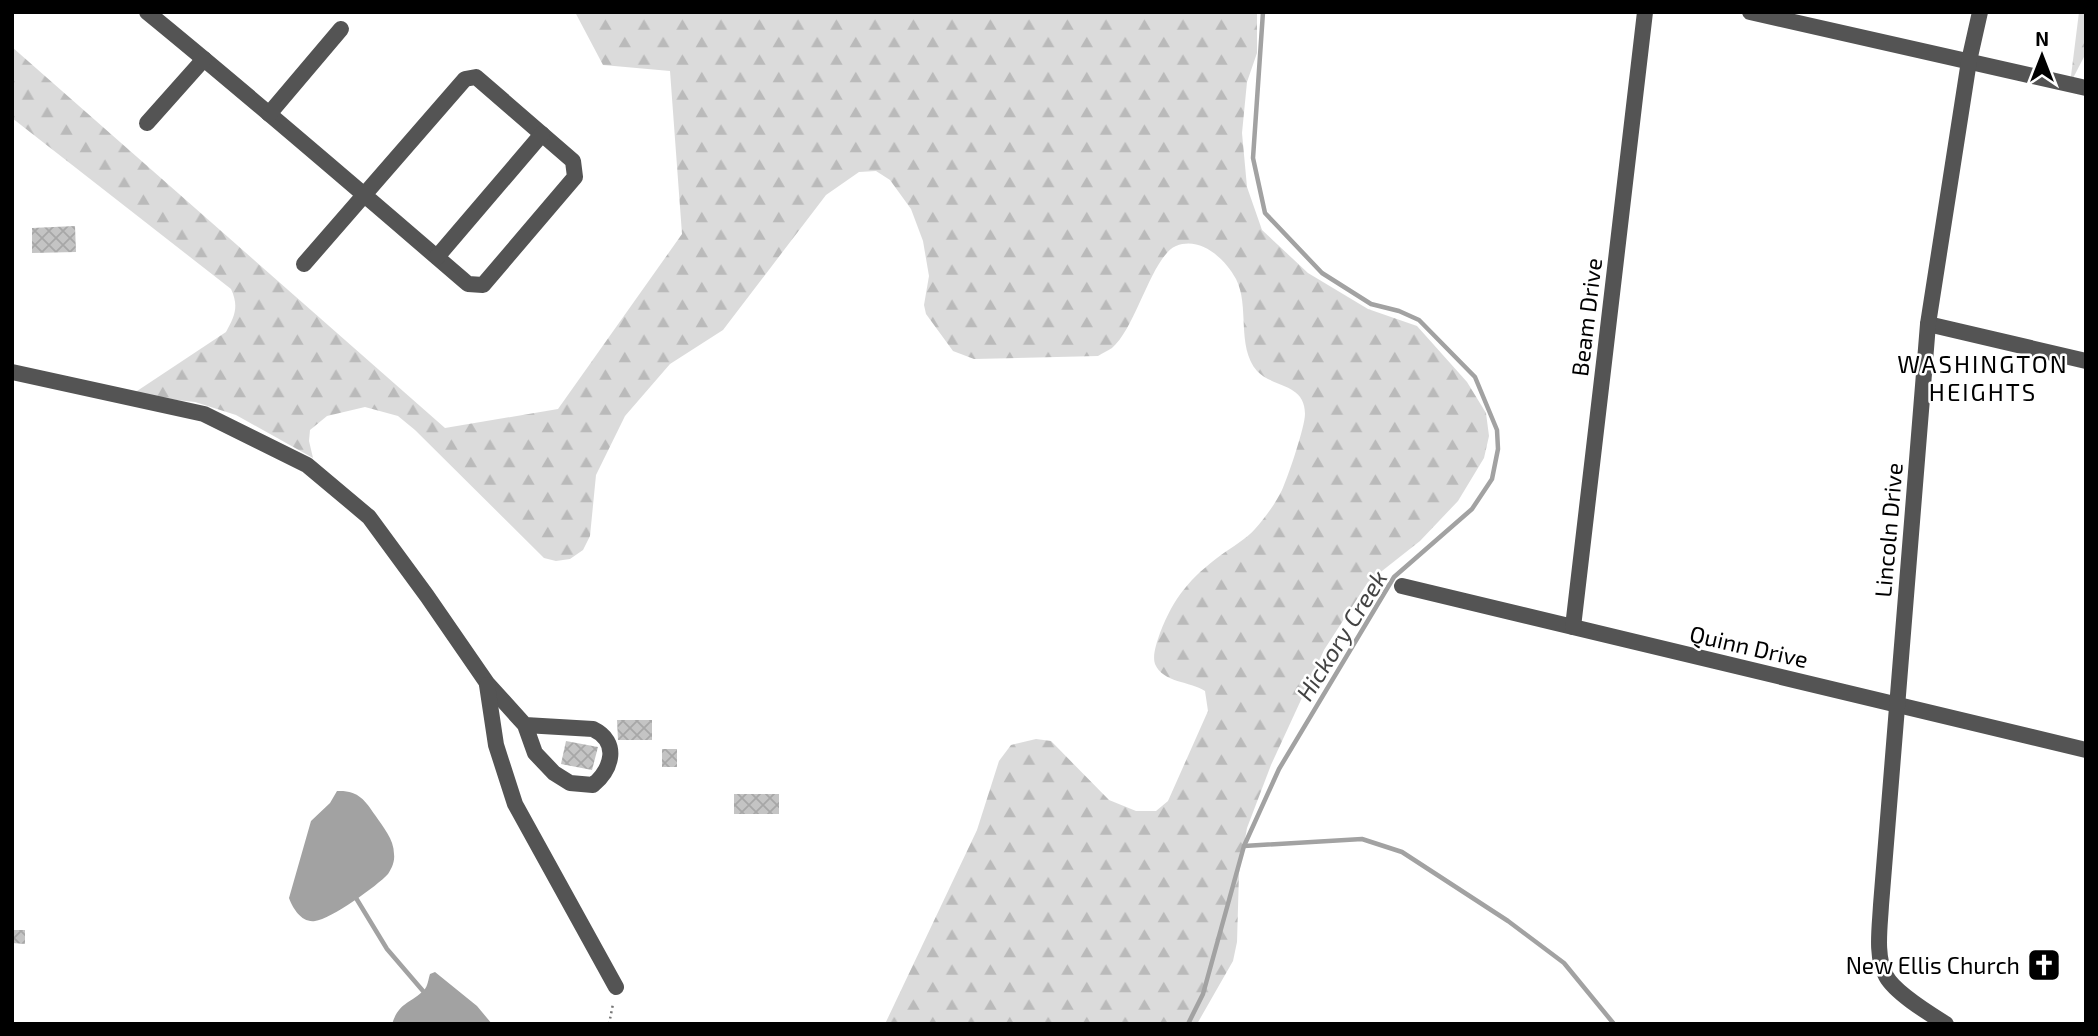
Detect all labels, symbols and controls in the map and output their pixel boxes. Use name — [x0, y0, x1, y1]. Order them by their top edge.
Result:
north arrow — [2007, 21, 2077, 91]
text: N — [2035, 27, 2049, 50]
street label: Beam Drive — [1565, 256, 1607, 378]
district label: WASHINGTON HEIGHTS — [1897, 349, 2069, 406]
street label: Lincoln Drive — [1868, 462, 1908, 598]
water label: Hickory Creek — [1289, 564, 1393, 706]
street label: Quinn Drive — [1687, 619, 1811, 673]
church icon: New Ellis Church — [2025, 946, 2063, 984]
place label: New Ellis Church — [1846, 951, 2020, 979]

